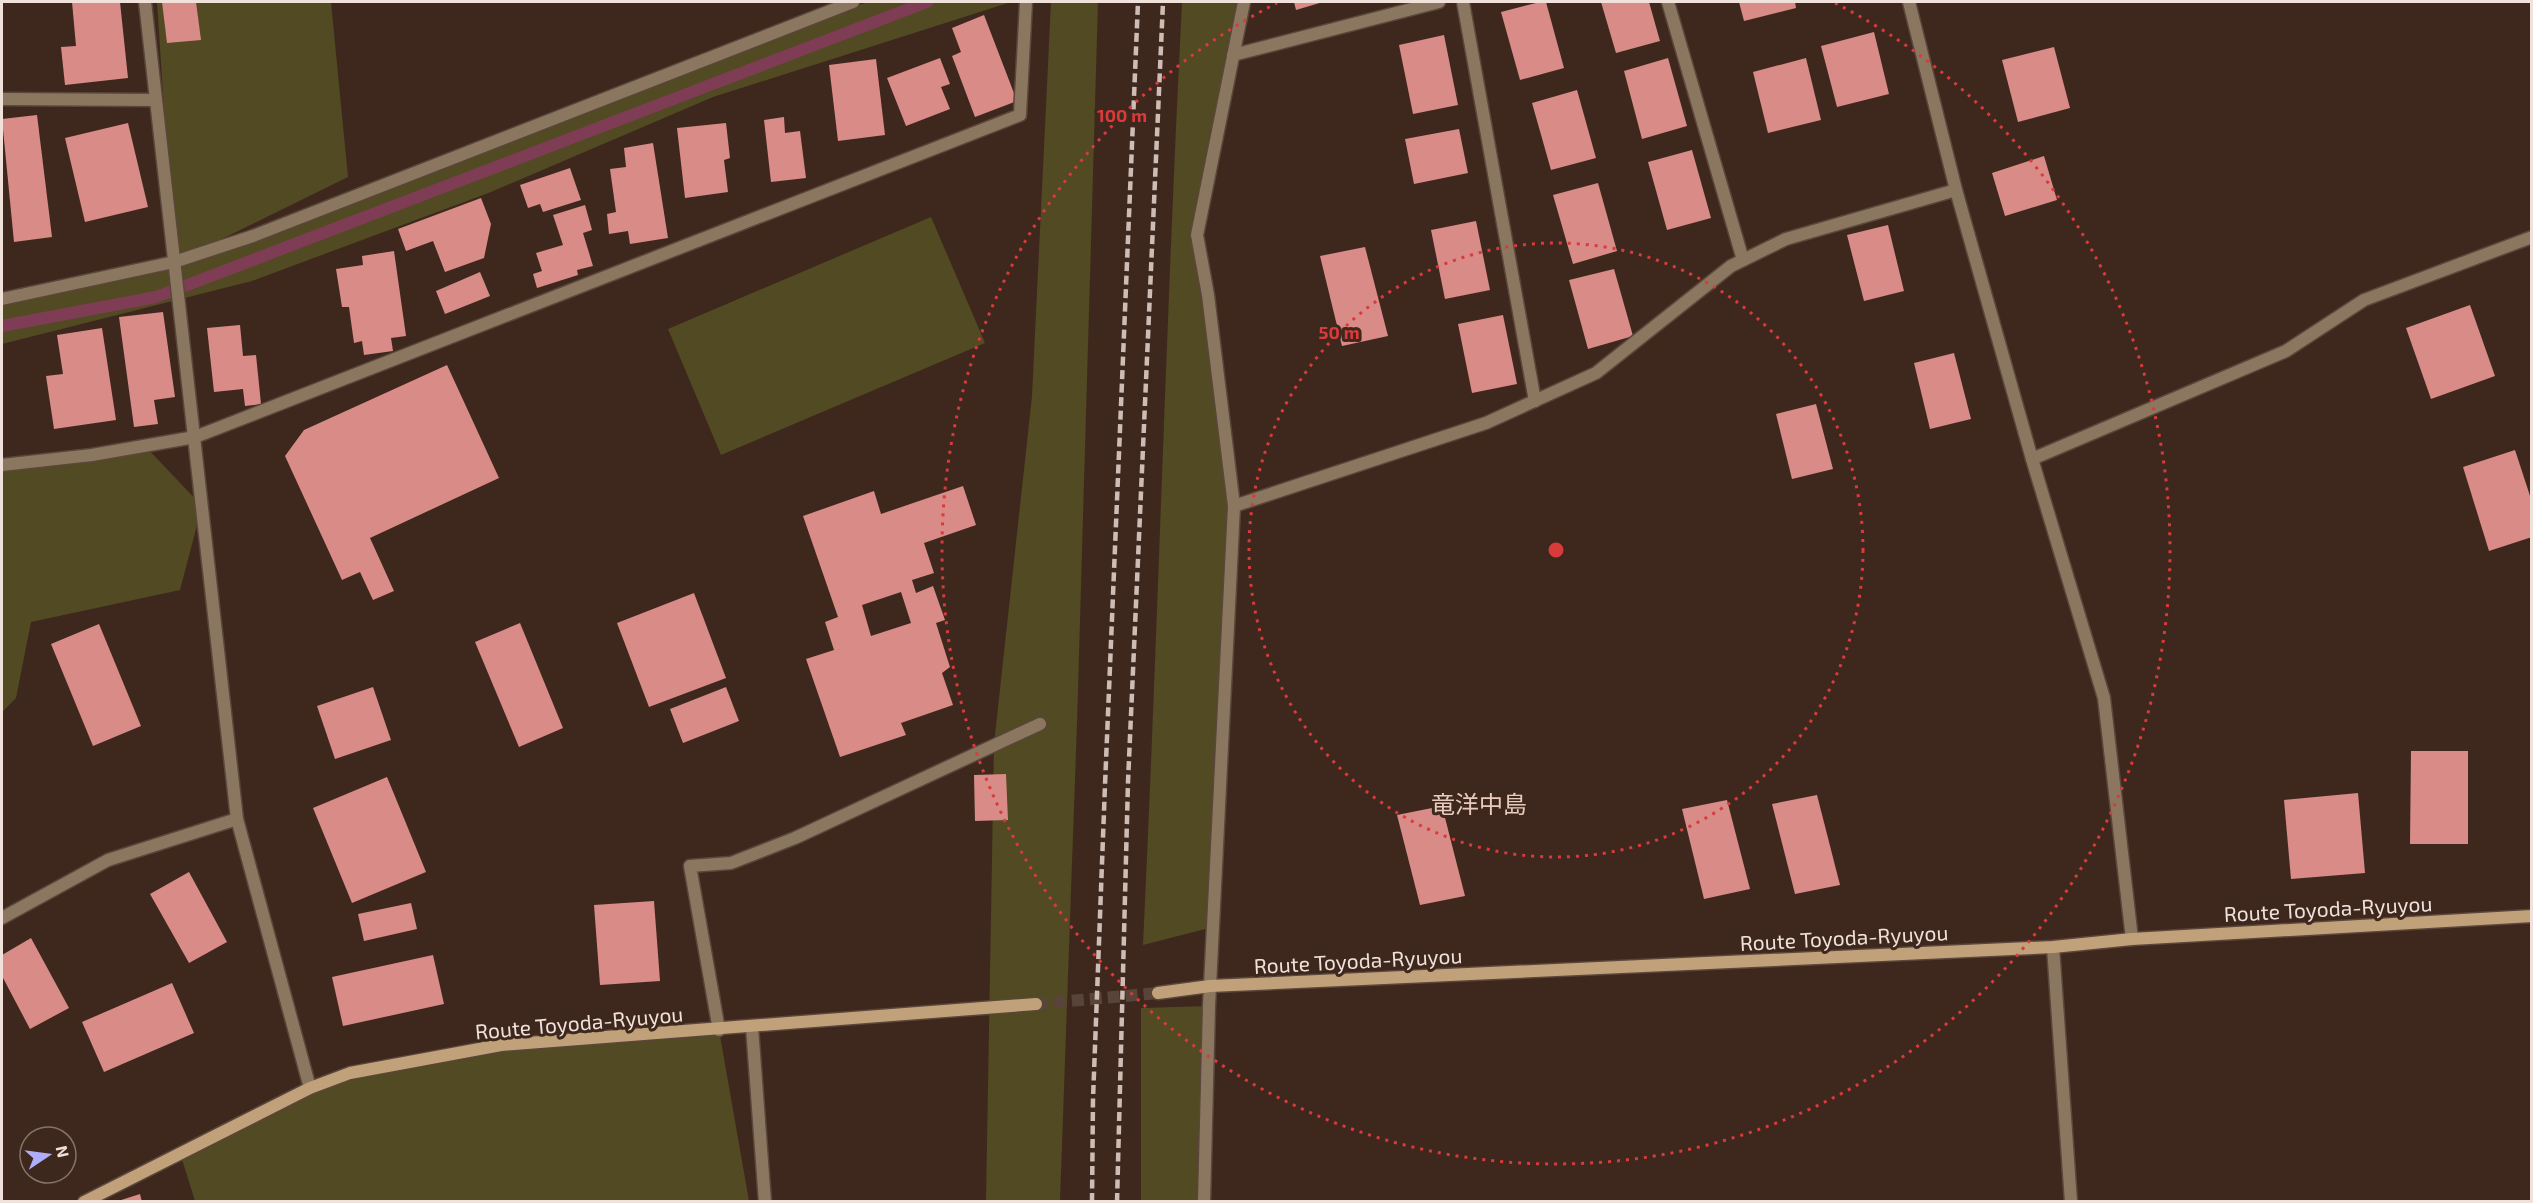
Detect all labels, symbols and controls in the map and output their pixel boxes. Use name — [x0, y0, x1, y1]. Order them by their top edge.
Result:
text: 100 m — [1097, 104, 1147, 126]
text: 50 m — [1318, 321, 1360, 343]
centre of rings — [1546, 540, 1566, 560]
district label: 竜洋中島 — [1431, 789, 1527, 818]
street label: Route Toyoda-Ryuyou — [2223, 890, 2433, 926]
street label: Route Toyoda-Ryuyou — [1739, 919, 1949, 955]
street label: Route Toyoda-Ryuyou — [1253, 942, 1463, 978]
street label: Route Toyoda-Ryuyou — [474, 1000, 684, 1044]
north arrow — [18, 1125, 78, 1185]
text: N — [53, 1144, 74, 1159]

